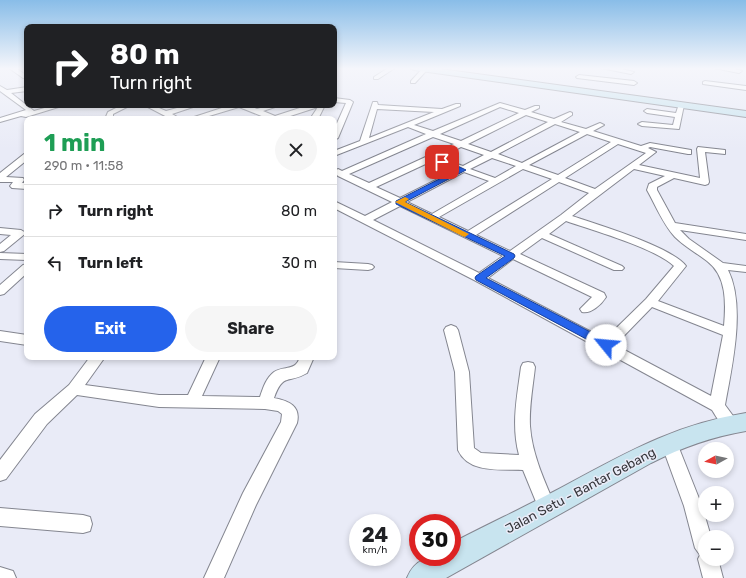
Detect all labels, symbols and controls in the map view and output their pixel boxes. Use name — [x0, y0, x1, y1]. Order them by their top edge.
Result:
text: 80 m — [110, 38, 180, 71]
icon: right — [44, 40, 96, 92]
text: Turn right — [110, 72, 192, 94]
text: 1 min — [44, 129, 105, 157]
button: close — [275, 129, 317, 171]
pin — [425, 145, 459, 179]
icon: arrive — [431, 151, 453, 173]
text: 290 m · 11:58 — [44, 158, 123, 173]
icon: right — [44, 200, 66, 222]
text: Turn right — [78, 202, 153, 220]
text: 80 m — [281, 202, 317, 220]
icon: left — [44, 252, 66, 274]
text: Turn left — [78, 254, 143, 272]
text: 30 m — [281, 254, 317, 272]
button: Exit — [44, 306, 177, 352]
button: Share — [185, 306, 317, 352]
position arrow — [585, 324, 627, 366]
north arrow — [698, 442, 734, 478]
map controls — [698, 442, 734, 566]
street label: Jalan Setu - Bantar Gebang — [503, 444, 658, 537]
button: + — [698, 486, 734, 522]
speed limit sign: 30 — [409, 514, 461, 566]
text: 24 — [362, 523, 388, 547]
button: − — [698, 530, 734, 566]
text: km/h — [363, 544, 387, 556]

